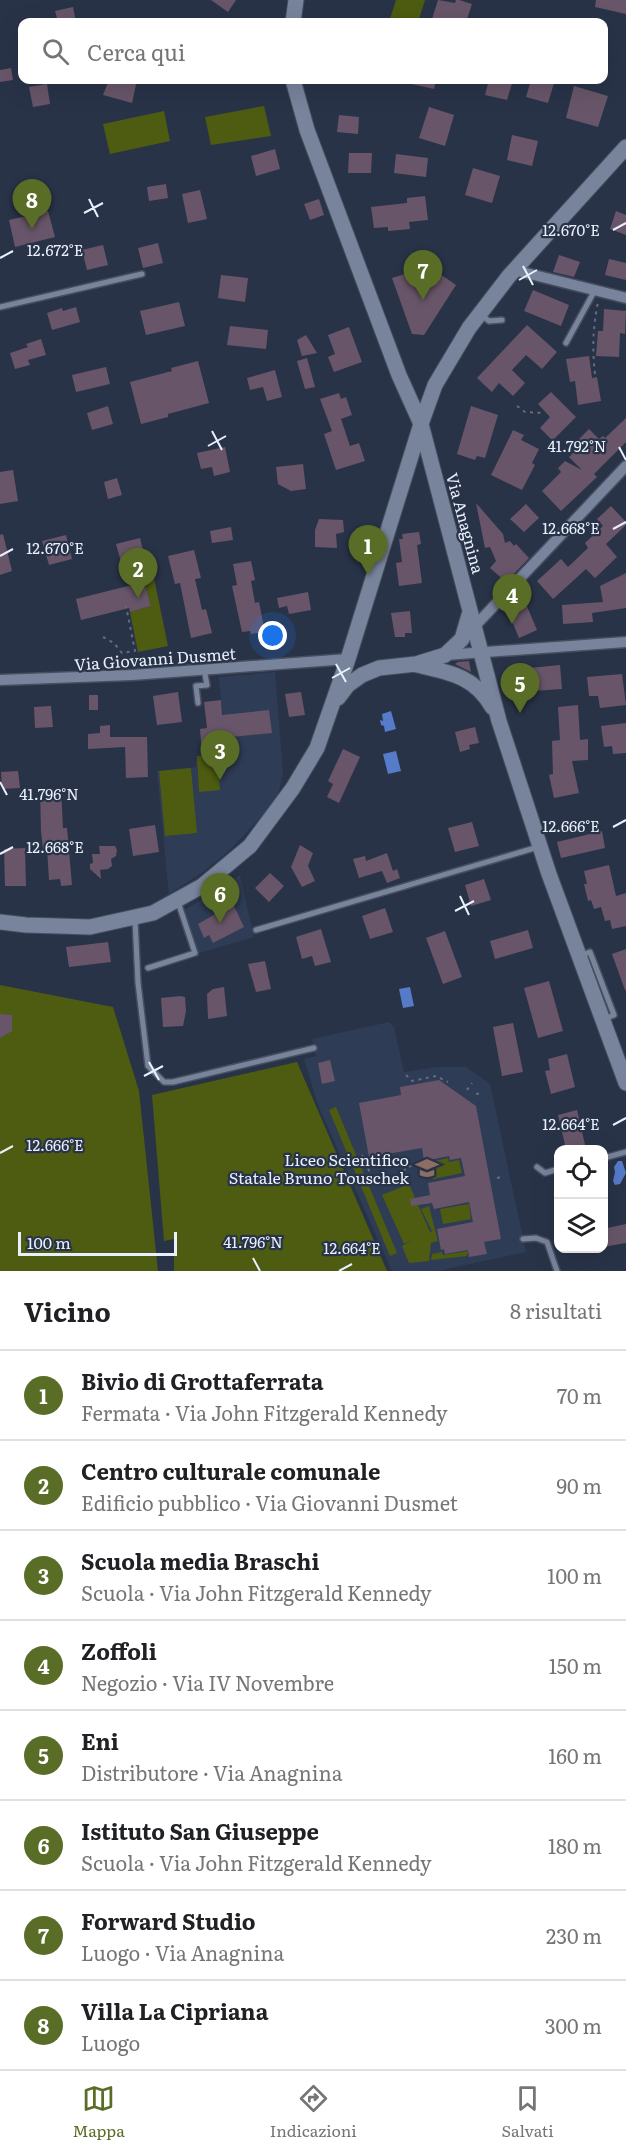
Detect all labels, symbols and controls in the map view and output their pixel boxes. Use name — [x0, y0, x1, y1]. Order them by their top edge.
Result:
search box — [18, 18, 608, 84]
icon: search — [39, 35, 72, 68]
text: Cerca qui — [87, 35, 185, 68]
pin: 8 — [12, 180, 51, 229]
text: 12.670°E — [542, 218, 600, 241]
text: 12.672°E — [27, 238, 83, 261]
pin: 7 — [404, 250, 442, 300]
text: 41.792°N — [548, 434, 606, 457]
street label: Via Anagnina — [441, 470, 491, 576]
text: 12.668°E — [542, 516, 600, 539]
pin: 1 — [348, 526, 388, 575]
text: 12.670°E — [26, 536, 84, 559]
pin: 2 — [118, 548, 158, 598]
pin: 4 — [492, 574, 532, 624]
your location — [258, 621, 287, 650]
street label: Via Giovanni Dusmet — [73, 640, 237, 676]
pin: 5 — [500, 664, 540, 713]
pin: 3 — [200, 730, 240, 780]
text: 41.796°N — [19, 782, 79, 805]
text: 12.666°E — [542, 814, 600, 837]
text: 12.668°E — [26, 835, 84, 858]
pin: 6 — [200, 874, 240, 923]
text: 12.664°E — [542, 1112, 600, 1135]
text: 12.666°E — [26, 1133, 84, 1156]
map controls — [554, 1145, 608, 1253]
button: locate — [554, 1145, 608, 1199]
place label: Liceo Scientifico Statale Bruno Touschek — [229, 1147, 409, 1189]
school or university icon: Liceo Scientifico Statale Bruno Touschek — [414, 1155, 440, 1181]
button: layers — [554, 1199, 608, 1253]
scale bar — [18, 1229, 177, 1256]
text: 100 m — [27, 1230, 71, 1254]
text: 41.796°N — [223, 1230, 283, 1253]
text: 12.664°E — [323, 1236, 381, 1259]
text: Vicino — [24, 1291, 111, 1330]
text: 8 risultati — [510, 1295, 602, 1325]
text: Bivio di Grottaferrata — [81, 1364, 323, 1397]
text: 1 — [39, 1380, 48, 1410]
text: 70 m — [557, 1380, 602, 1410]
text: Fermata · Via John Fitzgerald Kennedy — [81, 1397, 447, 1427]
text: Centro culturale comunale — [81, 1454, 380, 1487]
text: 2 — [38, 1470, 49, 1500]
text: 90 m — [557, 1470, 602, 1500]
text: Edificio pubblico · Via Giovanni Dusmet — [81, 1487, 458, 1517]
text: Scuola media Braschi — [81, 1544, 319, 1577]
text: 3 — [38, 1560, 49, 1590]
text: 100 m — [547, 1560, 602, 1590]
text: Scuola · Via John Fitzgerald Kennedy — [81, 1577, 432, 1607]
text: Zoffoli — [81, 1634, 157, 1667]
text: 4 — [37, 1650, 50, 1680]
text: 150 m — [549, 1650, 602, 1680]
text: Negozio · Via IV Novembre — [81, 1667, 334, 1697]
text: Eni — [81, 1724, 119, 1757]
text: 5 — [38, 1740, 49, 1770]
text: 160 m — [548, 1740, 602, 1770]
text: Distributore · Via Anagnina — [81, 1757, 342, 1787]
text: Istituto San Giuseppe — [81, 1814, 319, 1847]
text: 6 — [38, 1830, 49, 1860]
text: 180 m — [548, 1830, 602, 1860]
text: Scuola · Via John Fitzgerald Kennedy — [81, 1847, 432, 1877]
text: Forward Studio — [81, 1904, 256, 1937]
text: 7 — [38, 1920, 49, 1950]
text: 230 m — [546, 1920, 602, 1950]
text: Luogo · Via Anagnina — [81, 1937, 284, 1967]
text: Villa La Cipriana — [81, 1994, 268, 2027]
text: 8 — [38, 2010, 49, 2040]
text: 300 m — [545, 2010, 602, 2040]
text: Luogo — [81, 2027, 140, 2057]
tab: Mappa — [72, 2082, 125, 2142]
tab: Indicazioni — [270, 2082, 357, 2142]
tab: Salvati — [502, 2082, 554, 2142]

